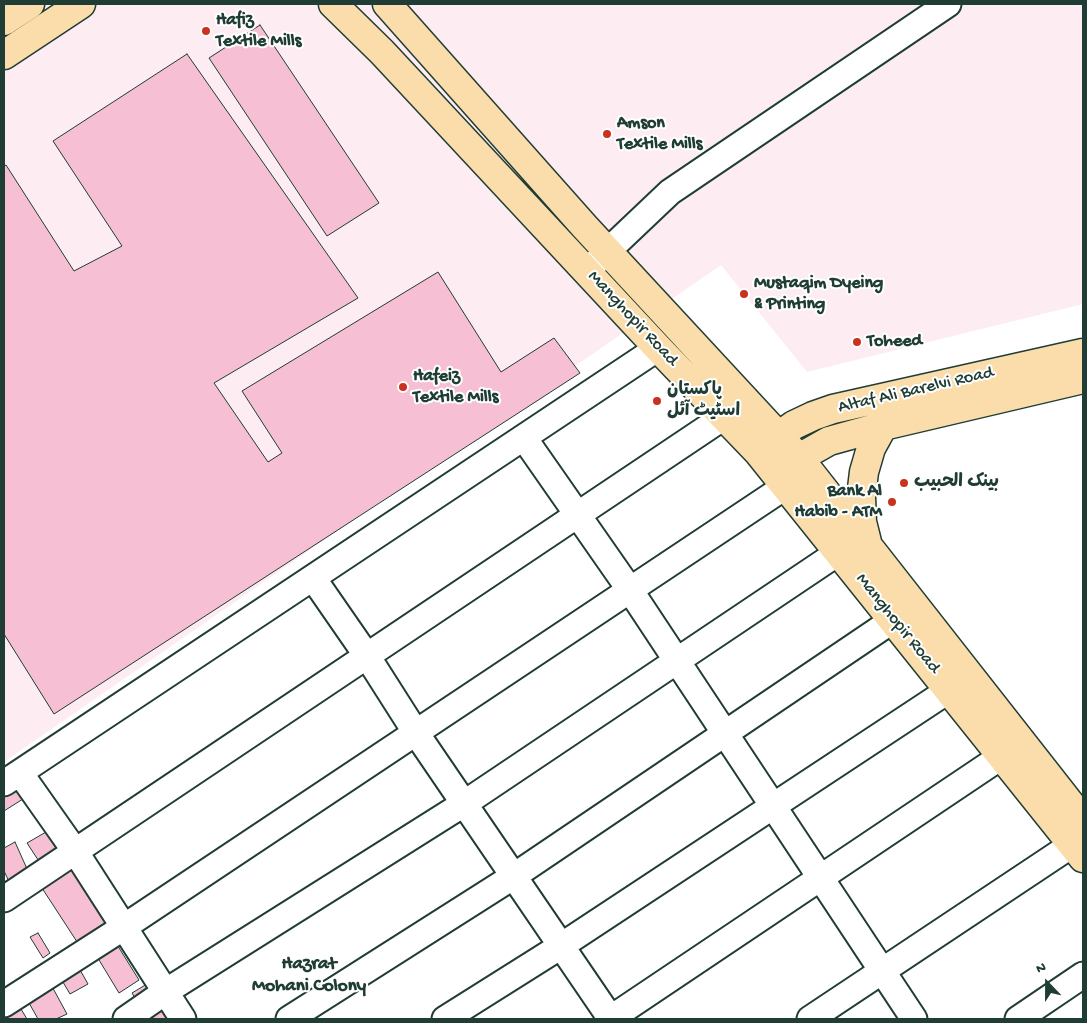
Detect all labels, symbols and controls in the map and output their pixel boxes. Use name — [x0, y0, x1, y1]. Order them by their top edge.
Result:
place label: Hafiz Textile Mills — [216, 10, 301, 52]
marker: Hafiz Textile Mills — [200, 25, 212, 37]
place label: Amson Textile Mills — [617, 113, 702, 156]
marker: Amson Textile Mills — [601, 128, 613, 140]
street label: Manghopir Road — [582, 267, 682, 371]
place label: Mustaqim Dyeing & Printing — [754, 273, 883, 316]
marker: Mustaqim Dyeing & Printing — [738, 288, 750, 300]
place label: Toheed — [867, 331, 922, 353]
marker: Toheed — [851, 336, 863, 348]
street label: Altaf Ali Barelvi Road — [836, 363, 996, 419]
place label: Hafeiz Textile Mills — [413, 366, 498, 408]
place label: پاکستان اسٹیٹ آئل — [667, 380, 740, 422]
marker: Hafeiz Textile Mills — [397, 381, 409, 393]
marker: پاکستان اسٹیٹ آئل — [651, 395, 663, 407]
place label: بينک الحبيب — [914, 472, 999, 494]
marker: بينک الحبيب — [898, 477, 910, 489]
place label: Bank Al Habib - ATM — [795, 481, 882, 524]
marker: Bank Al Habib - ATM — [886, 496, 898, 508]
street label: Manghopir Road — [850, 569, 944, 679]
district label: Hazrat Mohani Colony — [252, 954, 366, 998]
north arrow — [1022, 958, 1072, 1008]
text: N — [1034, 959, 1049, 978]

